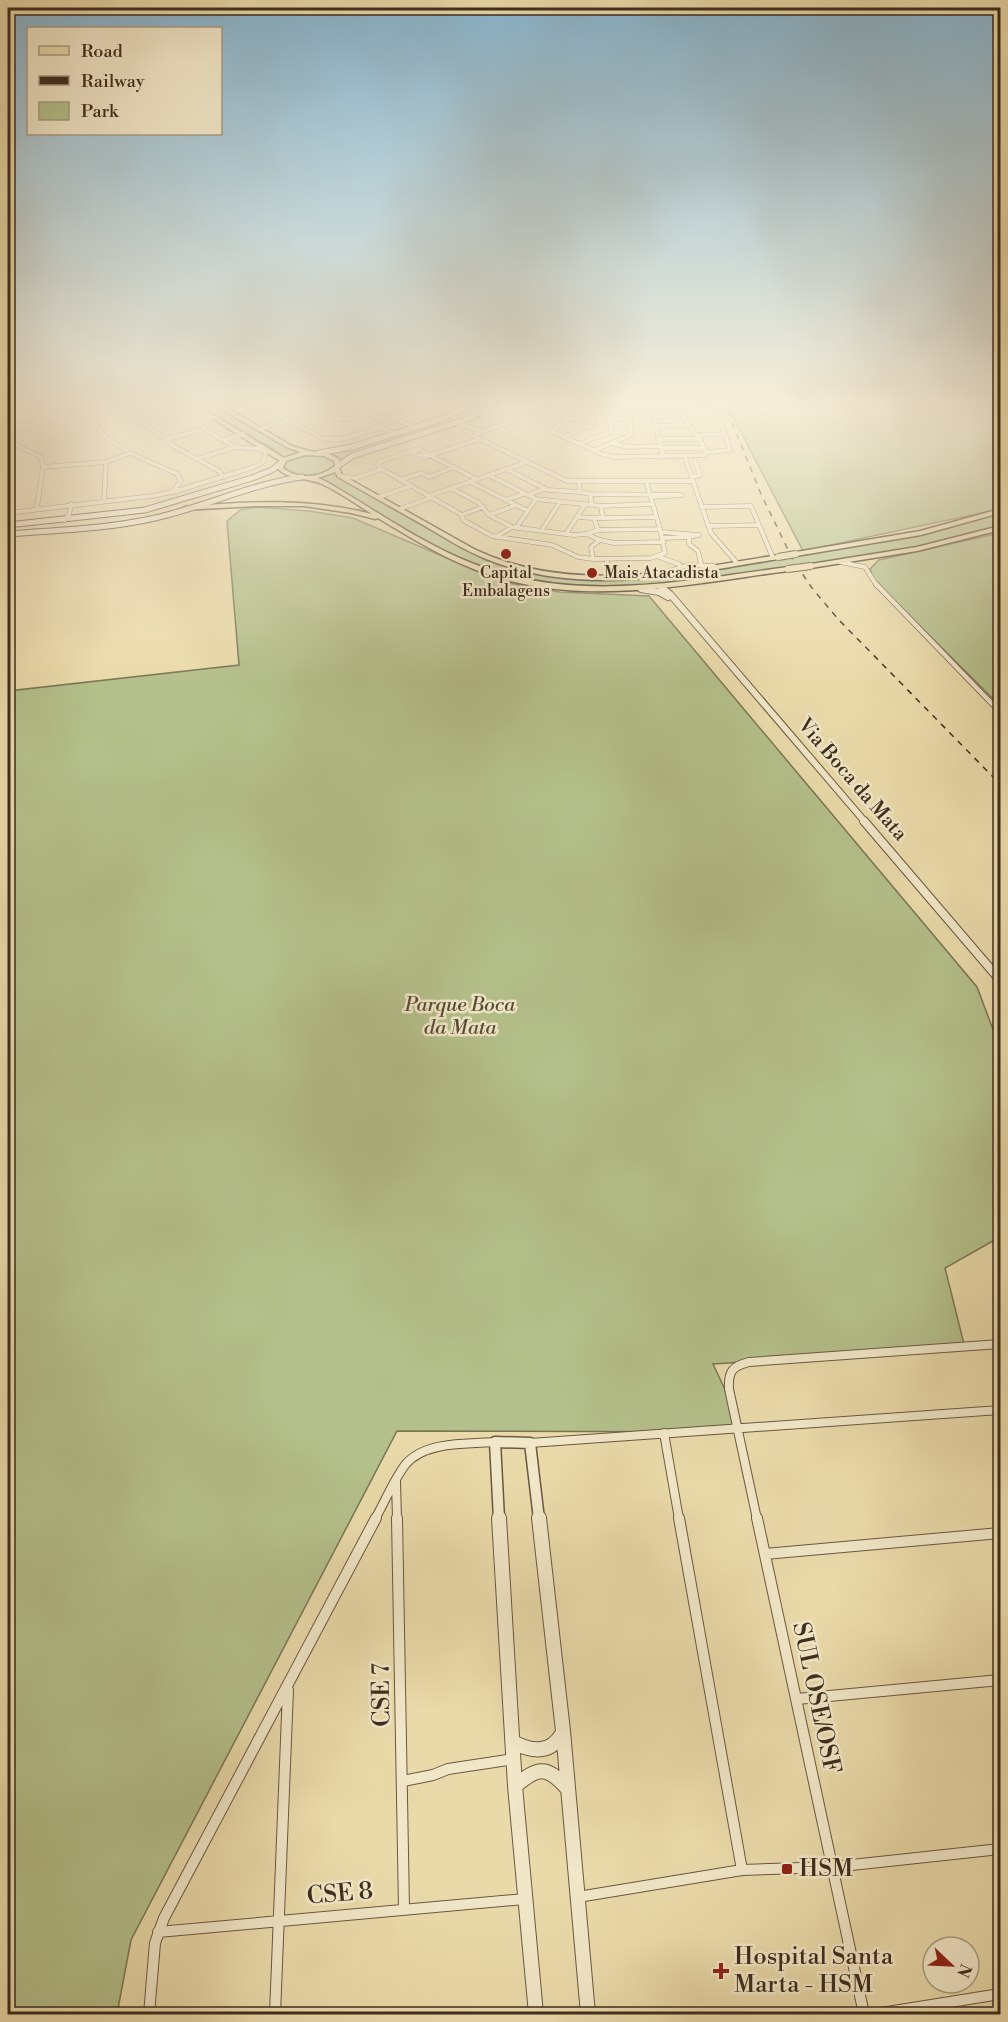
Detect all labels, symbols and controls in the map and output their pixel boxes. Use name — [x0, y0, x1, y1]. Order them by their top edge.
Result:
legend — [27, 27, 222, 135]
text: Road — [81, 40, 124, 63]
text: Railway — [81, 70, 145, 93]
text: Park — [81, 100, 120, 123]
marker: Capital Embalagens — [499, 547, 513, 561]
place label: Capital Embalagens — [462, 563, 550, 601]
place label: Mais Atacadista — [604, 563, 719, 583]
marker: Mais Atacadista — [585, 566, 599, 580]
street label: Via Boca da Mata — [791, 713, 913, 847]
park label: Parque Boca da Mata — [404, 993, 516, 1041]
street label: SUL OSE/OSF — [785, 1619, 847, 1777]
street label: CSE 7 — [366, 1663, 398, 1727]
place label: HSM — [799, 1854, 853, 1884]
marker: HSM — [780, 1862, 794, 1876]
street label: CSE 8 — [306, 1876, 374, 1912]
north arrow — [921, 1935, 981, 1995]
place label: Hospital Santa Marta - HSM — [734, 1942, 894, 2000]
text: N — [952, 1961, 976, 1981]
marker: Hospital Santa Marta - HSM — [712, 1962, 730, 1980]

